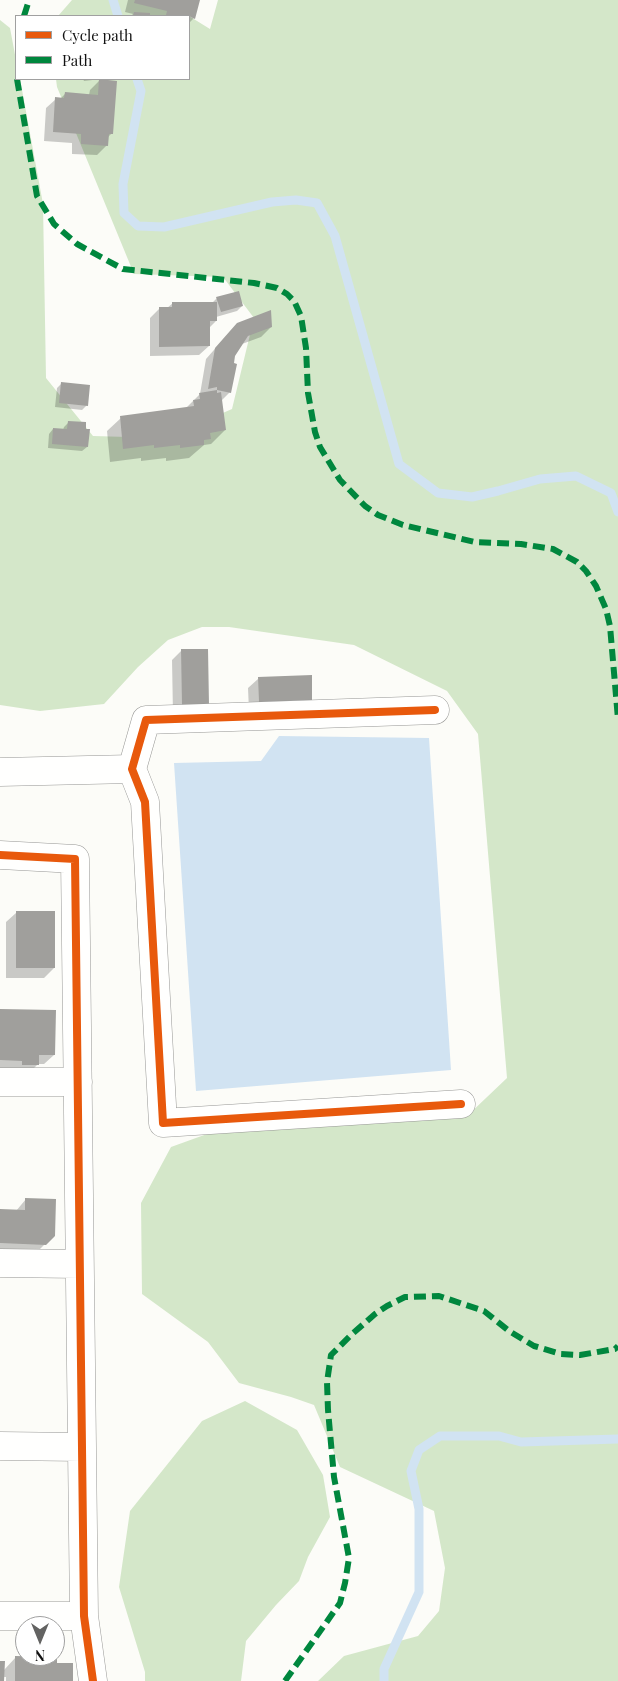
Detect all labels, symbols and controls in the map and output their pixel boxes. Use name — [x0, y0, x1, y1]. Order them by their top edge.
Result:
legend — [15, 15, 190, 80]
text: Cycle path — [62, 25, 133, 45]
text: Path — [62, 50, 92, 70]
north arrow — [15, 1616, 65, 1666]
text: N — [35, 1646, 45, 1665]

